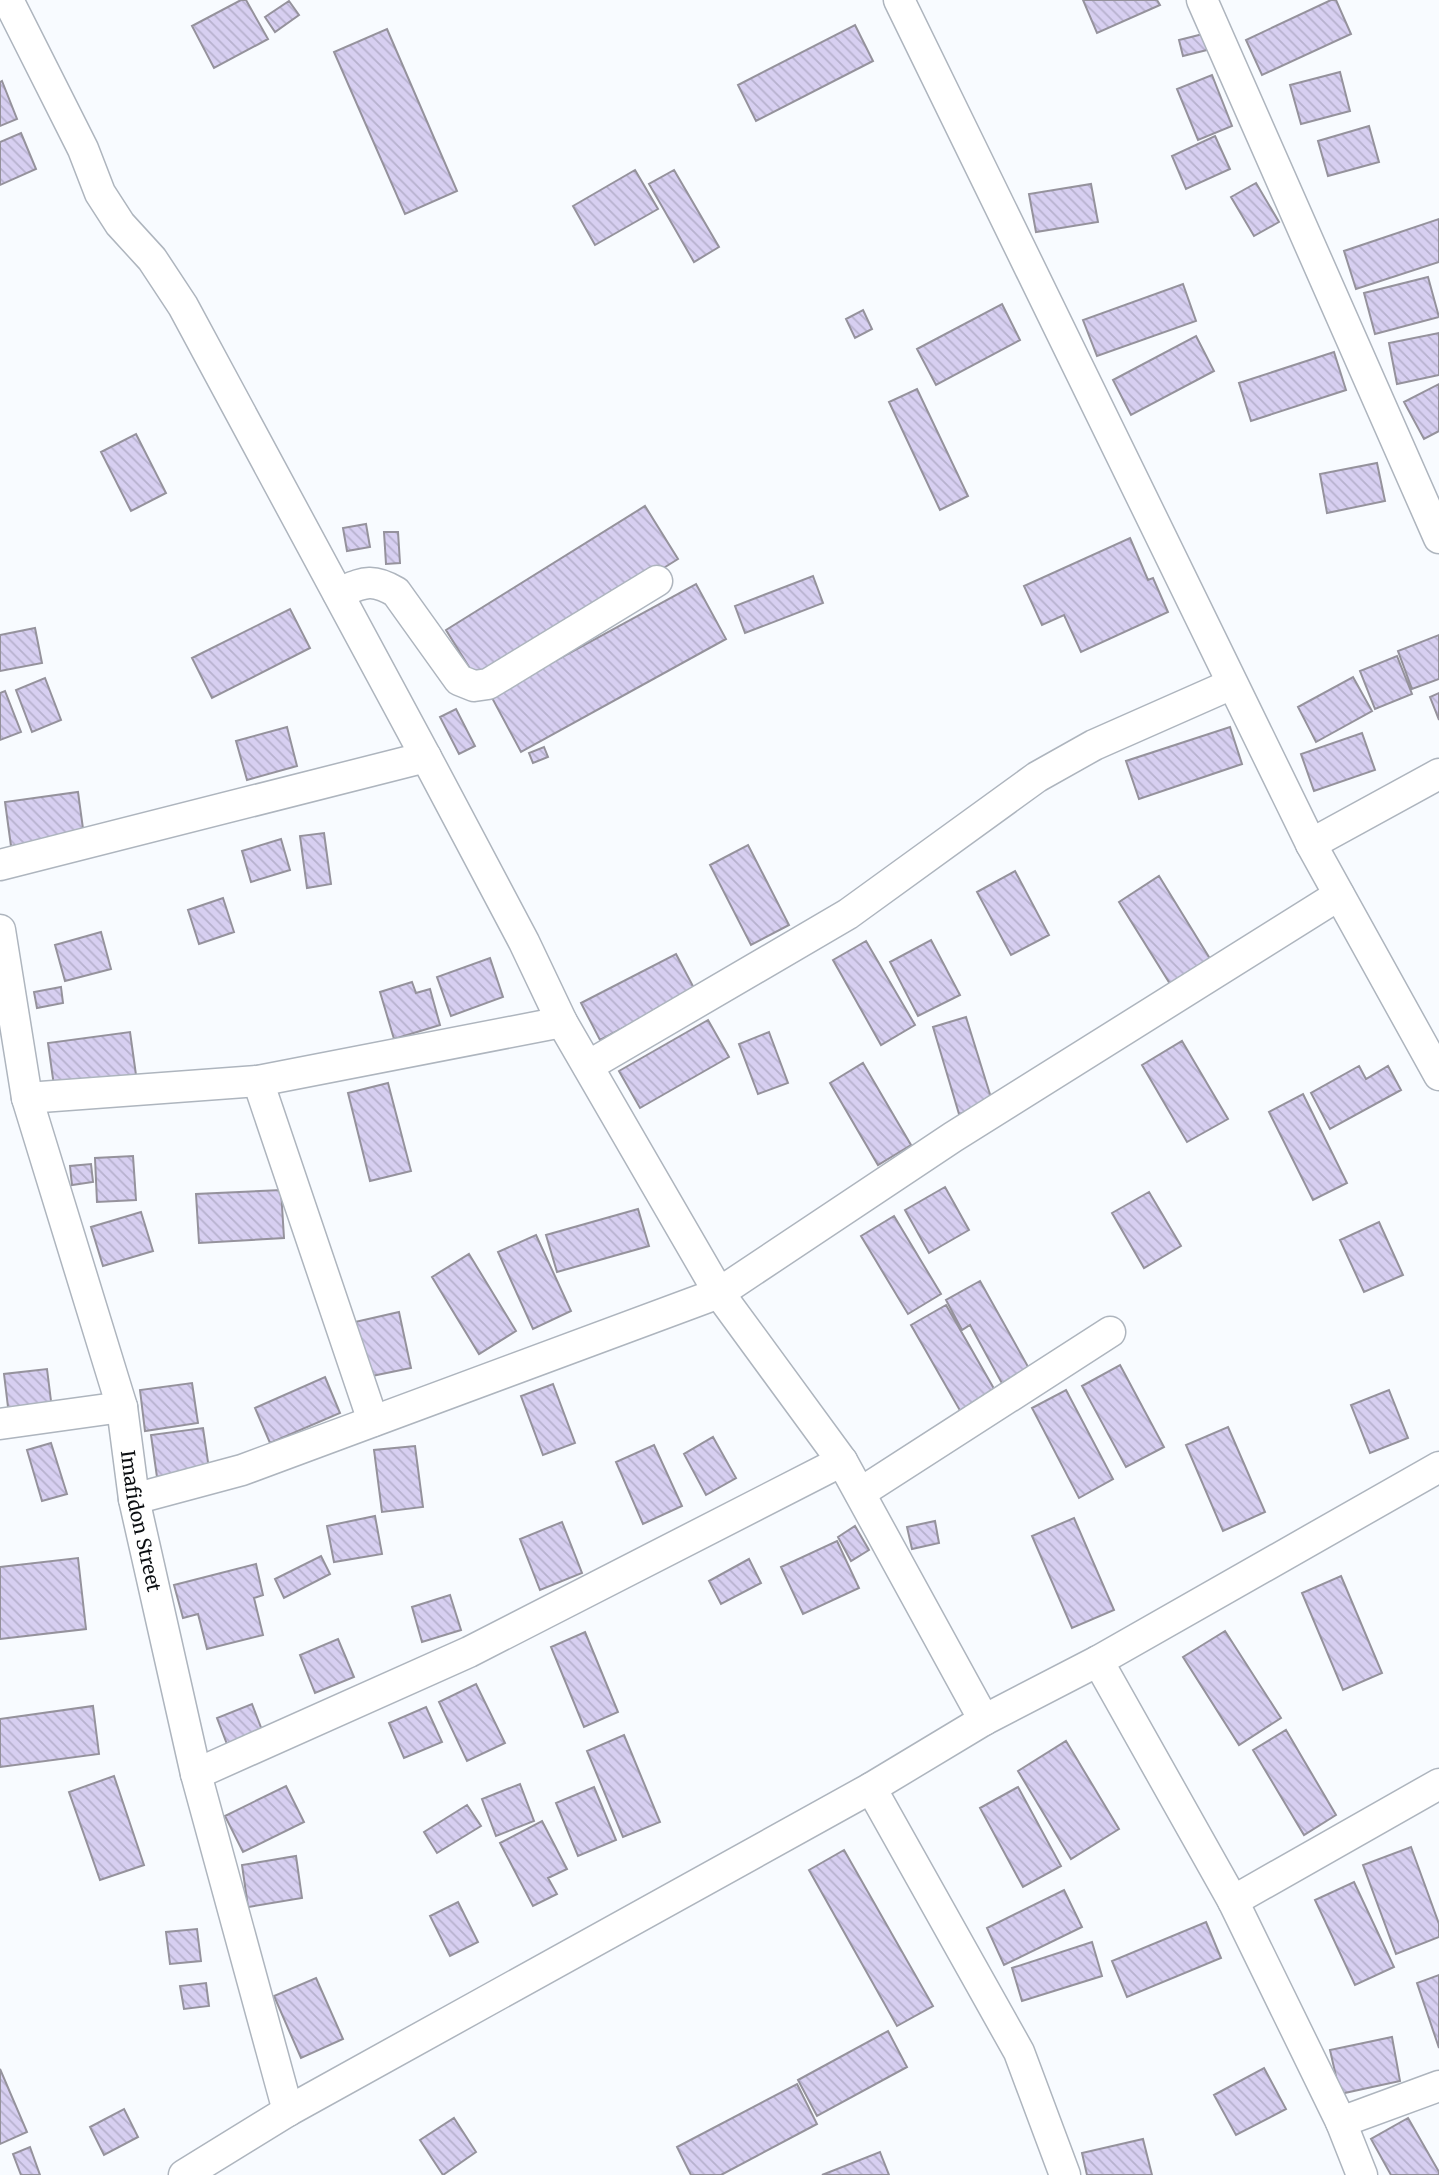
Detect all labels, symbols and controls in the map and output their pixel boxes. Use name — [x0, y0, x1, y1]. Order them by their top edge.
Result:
street label: Imafidon Street — [116, 1449, 167, 1594]

